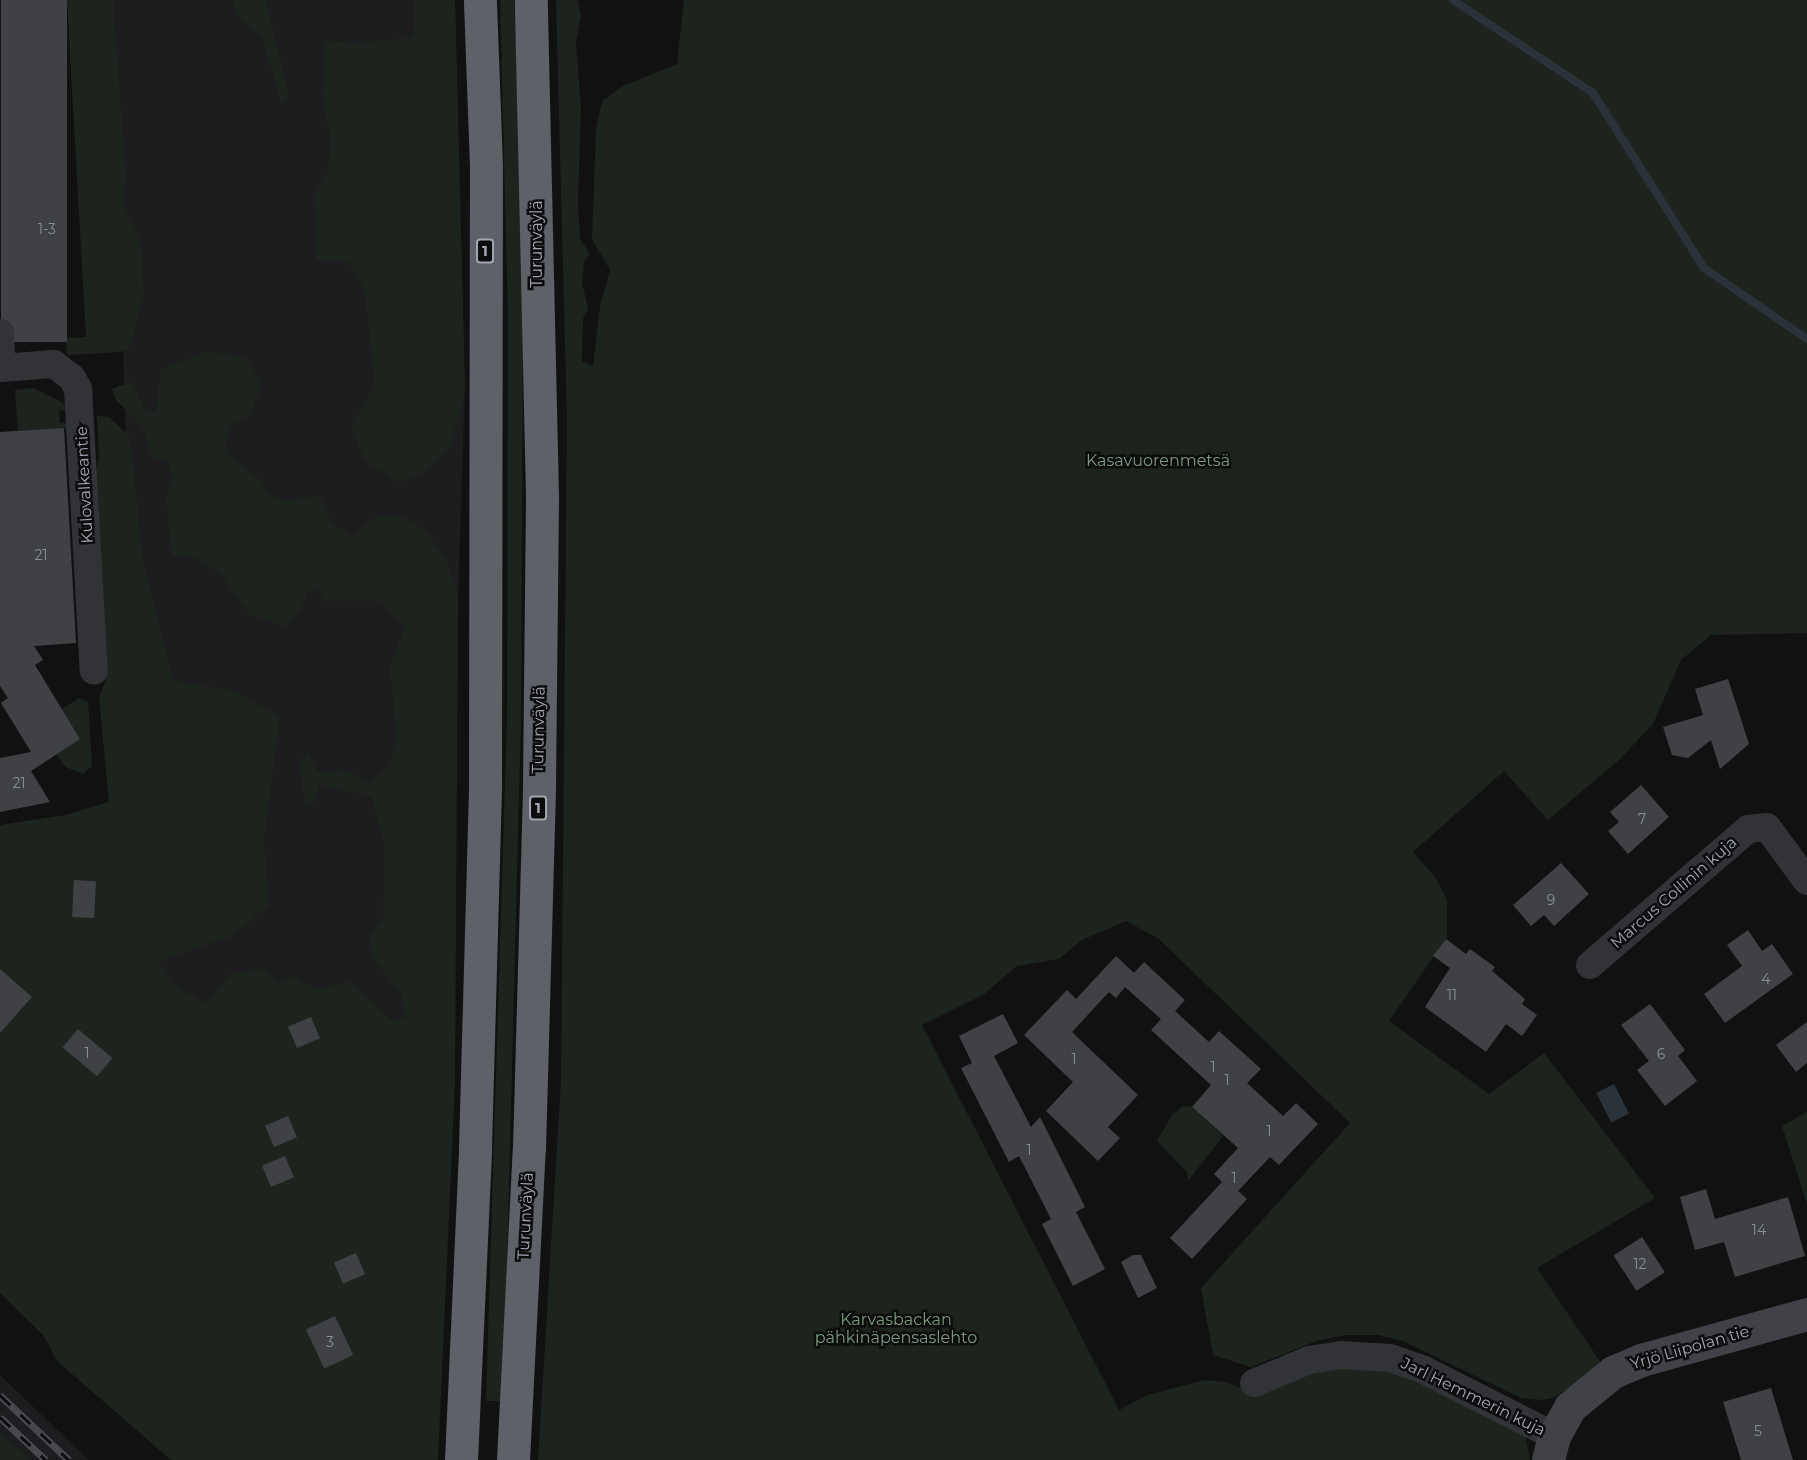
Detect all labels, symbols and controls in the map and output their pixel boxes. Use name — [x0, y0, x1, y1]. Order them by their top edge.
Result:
street label: Turunväylä — [527, 200, 547, 288]
house number: 1-3 — [38, 221, 56, 237]
road number: 1 — [476, 239, 494, 263]
street label: Kulovalkeantie — [72, 426, 98, 544]
park label: Kasavuorenmetsä — [1086, 451, 1230, 471]
house number: 21 — [34, 547, 48, 563]
street label: Turunväylä — [529, 686, 549, 774]
house number: 21 — [12, 775, 26, 791]
road number: 1 — [529, 796, 547, 820]
house number: 7 — [1638, 811, 1646, 827]
street label: Marcus Collinin kuja — [1607, 833, 1741, 953]
house number: 9 — [1547, 892, 1555, 908]
house number: 4 — [1761, 971, 1771, 987]
house number: 11 — [1447, 987, 1457, 1003]
house number: 1 — [84, 1045, 90, 1061]
house number: 6 — [1657, 1046, 1665, 1062]
house number: 1 — [1071, 1051, 1077, 1067]
house number: 1 — [1210, 1059, 1216, 1075]
house number: 1 — [1224, 1072, 1230, 1088]
house number: 1 — [1266, 1123, 1272, 1139]
house number: 1 — [1026, 1142, 1032, 1158]
house number: 1 — [1231, 1170, 1237, 1186]
street label: Turunväylä — [514, 1172, 538, 1260]
house number: 14 — [1752, 1222, 1766, 1238]
house number: 12 — [1633, 1256, 1647, 1272]
park label: Karvasbackan pähkinäpensaslehto — [815, 1310, 977, 1348]
street label: Yrjö Liipolan tie — [1628, 1322, 1752, 1374]
house number: 3 — [326, 1334, 334, 1350]
street label: Jarl Hemmerin kuja — [1398, 1354, 1548, 1440]
house number: 5 — [1754, 1423, 1762, 1439]

